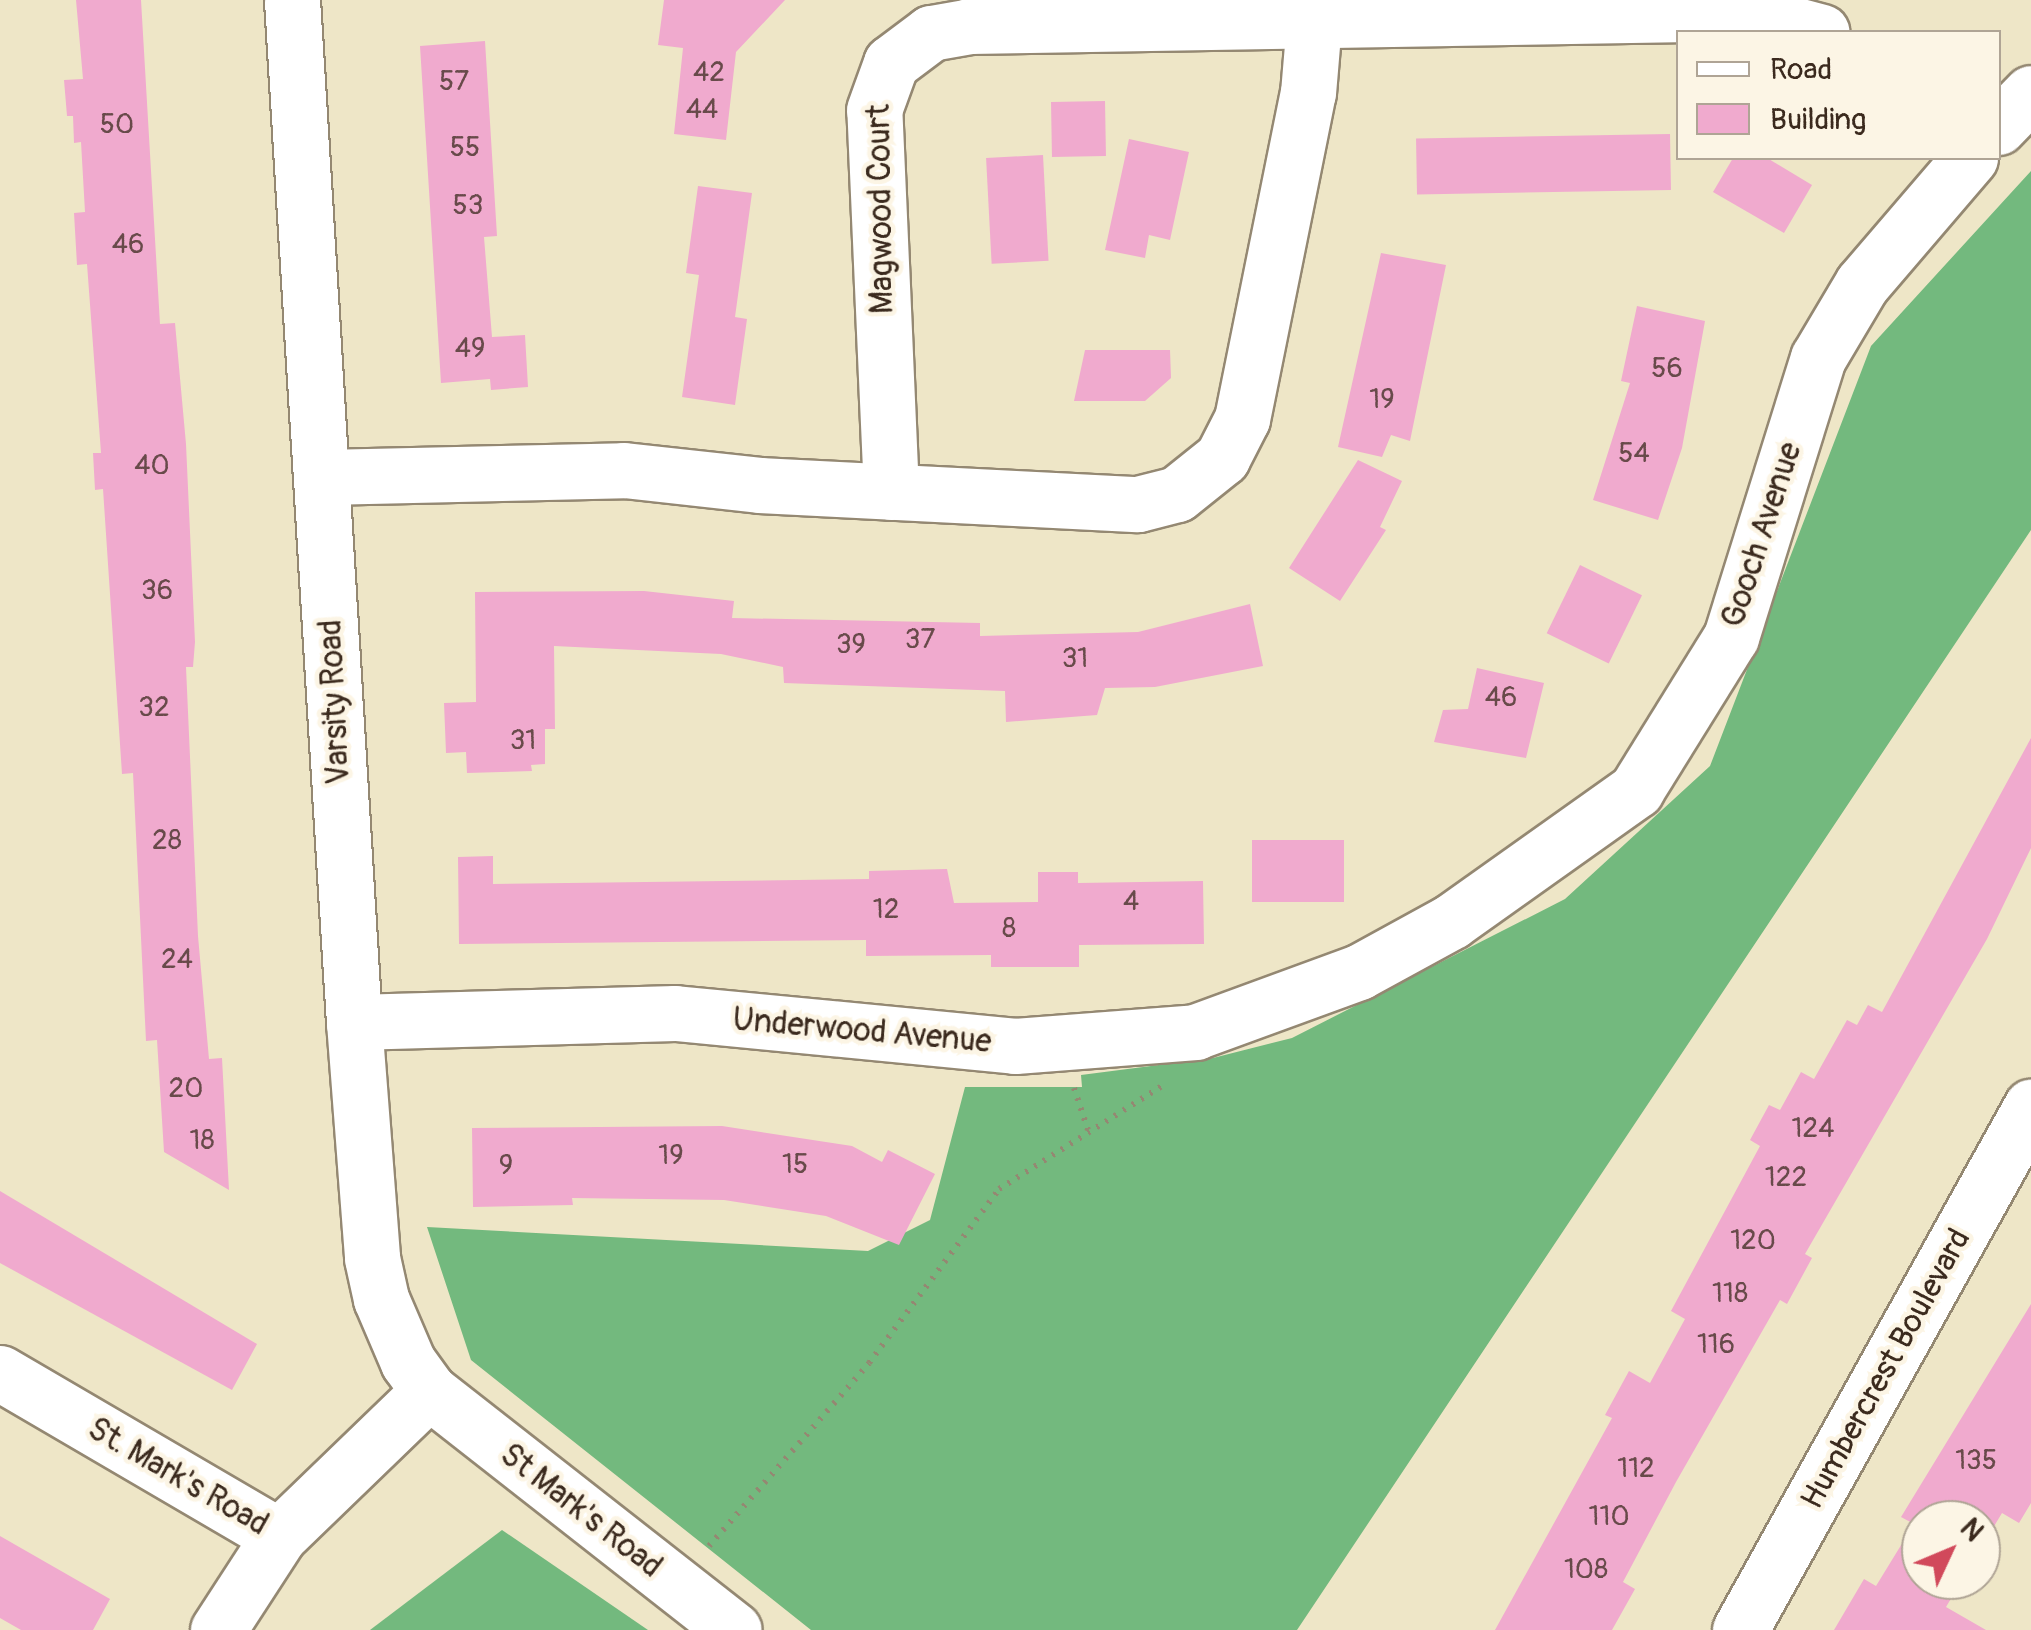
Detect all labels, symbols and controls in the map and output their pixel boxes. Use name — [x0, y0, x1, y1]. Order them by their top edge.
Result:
legend — [1676, 30, 2001, 160]
text: Road — [1770, 51, 1832, 88]
house number: 42 — [693, 56, 725, 90]
house number: 57 — [439, 65, 469, 99]
house number: 44 — [686, 93, 718, 127]
text: Building — [1770, 101, 1866, 138]
street label: Magwood Court — [860, 104, 902, 314]
house number: 50 — [100, 108, 134, 142]
house number: 55 — [450, 131, 480, 165]
house number: 53 — [453, 189, 483, 223]
house number: 46 — [112, 228, 144, 262]
house number: 49 — [455, 332, 485, 366]
house number: 56 — [1651, 352, 1683, 386]
house number: 19 — [1369, 383, 1395, 417]
house number: 54 — [1618, 437, 1650, 471]
street label: Gooch Avenue — [1714, 438, 1810, 632]
house number: 40 — [134, 449, 170, 483]
house number: 36 — [141, 574, 173, 608]
street label: Varsity Road — [312, 618, 358, 786]
house number: 37 — [905, 623, 935, 657]
house number: 39 — [836, 628, 866, 662]
house number: 31 — [1062, 642, 1088, 676]
house number: 46 — [1485, 681, 1517, 715]
house number: 32 — [138, 691, 170, 725]
house number: 31 — [510, 724, 536, 758]
house number: 28 — [152, 824, 182, 858]
house number: 4 — [1123, 885, 1139, 919]
house number: 12 — [873, 893, 899, 927]
house number: 8 — [1002, 912, 1016, 946]
house number: 24 — [161, 943, 193, 977]
street label: Underwood Avenue — [731, 1001, 993, 1061]
house number: 20 — [169, 1072, 203, 1106]
house number: 124 — [1792, 1112, 1834, 1146]
house number: 18 — [189, 1124, 215, 1158]
house number: 19 — [658, 1139, 684, 1173]
house number: 15 — [782, 1148, 808, 1182]
house number: 9 — [499, 1149, 513, 1183]
house number: 122 — [1765, 1161, 1807, 1195]
street label: Humbercrest Boulevard — [1793, 1222, 1979, 1516]
house number: 120 — [1730, 1224, 1776, 1258]
house number: 118 — [1712, 1277, 1748, 1311]
house number: 116 — [1697, 1328, 1735, 1362]
street label: St. Mark's Road — [81, 1410, 275, 1544]
street label: St Mark's Road — [492, 1436, 670, 1586]
house number: 135 — [1955, 1444, 1997, 1478]
house number: 112 — [1617, 1452, 1655, 1486]
house number: 110 — [1588, 1500, 1630, 1534]
north arrow — [1901, 1500, 2001, 1600]
text: N — [1952, 1511, 1991, 1549]
house number: 108 — [1564, 1553, 1608, 1587]

